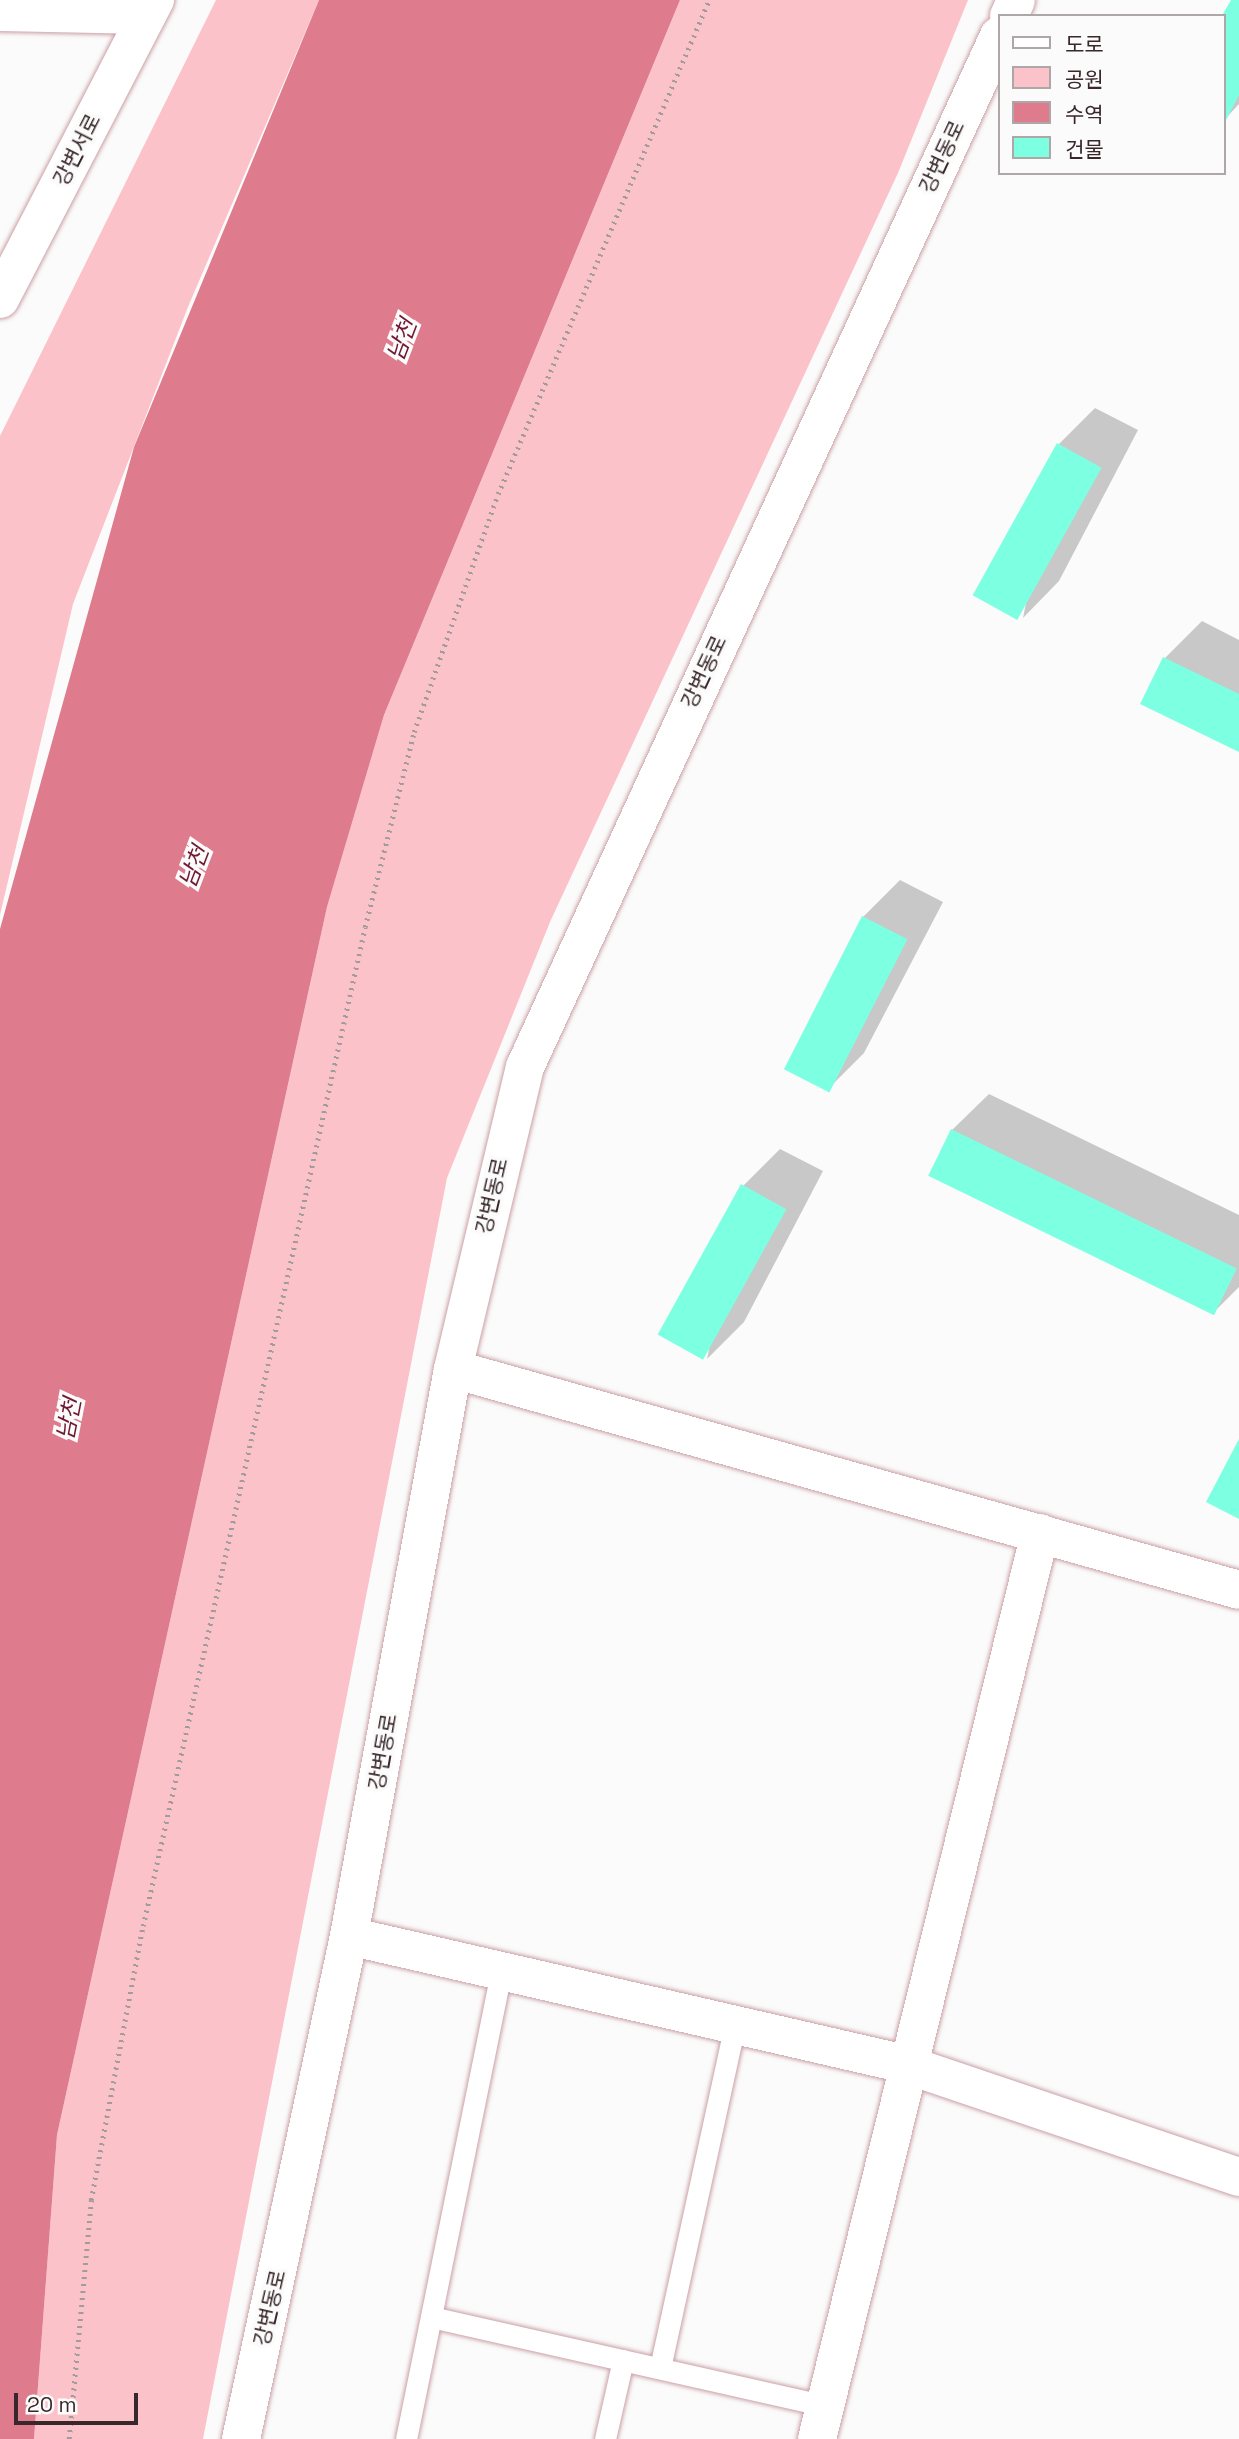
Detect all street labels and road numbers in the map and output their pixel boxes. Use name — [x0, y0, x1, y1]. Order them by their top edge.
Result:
street label: 강변서로 — [48, 110, 106, 190]
street label: 강변동로 — [914, 117, 970, 197]
street label: 강변동로 — [676, 632, 732, 712]
street label: 강변동로 — [471, 1156, 513, 1236]
street label: 강변동로 — [364, 1712, 402, 1792]
street label: 강변동로 — [249, 2268, 291, 2348]

